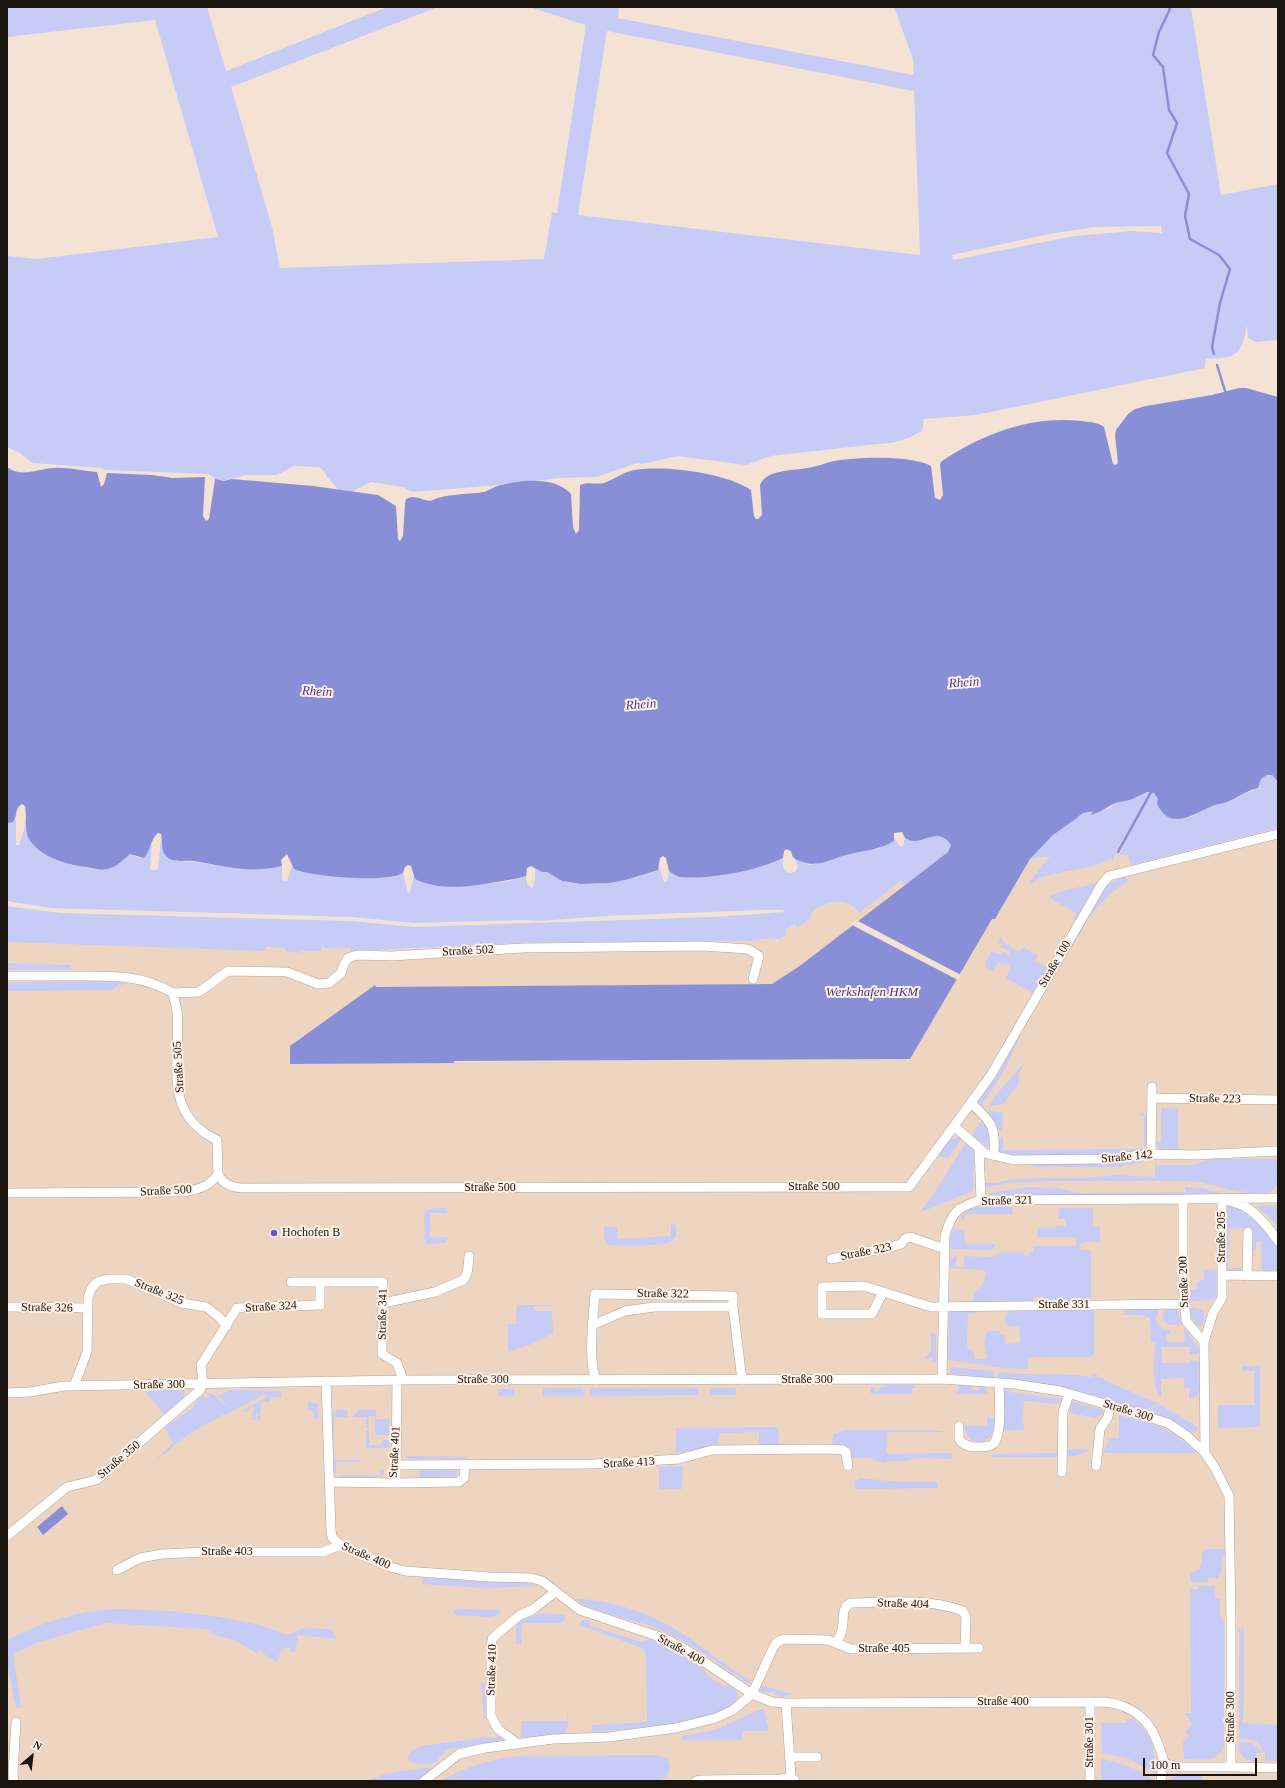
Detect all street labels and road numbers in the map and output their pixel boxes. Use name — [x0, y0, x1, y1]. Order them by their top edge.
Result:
street label: Straße 100 — [1036, 938, 1074, 990]
street label: Straße 502 — [442, 942, 494, 960]
street label: Straße 505 — [170, 1041, 188, 1093]
street label: Straße 223 — [1189, 1091, 1241, 1107]
street label: Straße 142 — [1101, 1148, 1153, 1166]
street label: Straße 500 — [788, 1180, 840, 1194]
street label: Straße 500 — [464, 1181, 516, 1195]
street label: Straße 500 — [140, 1182, 192, 1200]
street label: Straße 321 — [981, 1193, 1033, 1209]
street label: Straße 205 — [1215, 1211, 1229, 1263]
street label: Straße 323 — [839, 1240, 893, 1264]
street label: Straße 200 — [1176, 1256, 1192, 1308]
street label: Straße 325 — [132, 1276, 186, 1308]
street label: Straße 322 — [637, 1286, 689, 1302]
street label: Straße 341 — [375, 1288, 391, 1340]
street label: Straße 324 — [245, 1298, 297, 1316]
street label: Straße 331 — [1038, 1298, 1090, 1312]
street label: Straße 326 — [21, 1300, 73, 1316]
street label: Straße 300 — [457, 1373, 509, 1387]
street label: Straße 300 — [781, 1373, 833, 1387]
street label: Straße 300 — [133, 1377, 185, 1393]
street label: Straße 300 — [1101, 1397, 1155, 1425]
street label: Straße 401 — [386, 1426, 404, 1478]
street label: Straße 350 — [95, 1438, 143, 1482]
street label: Straße 413 — [603, 1454, 655, 1472]
street label: Straße 400 — [339, 1539, 393, 1573]
street label: Straße 403 — [201, 1545, 253, 1559]
street label: Straße 404 — [877, 1596, 929, 1612]
street label: Straße 400 — [655, 1631, 707, 1669]
street label: Straße 405 — [858, 1642, 910, 1656]
street label: Straße 410 — [484, 1644, 500, 1696]
street label: Straße 300 — [1224, 1691, 1238, 1743]
street label: Straße 400 — [977, 1695, 1029, 1709]
street label: Straße 301 — [1083, 1716, 1097, 1768]

